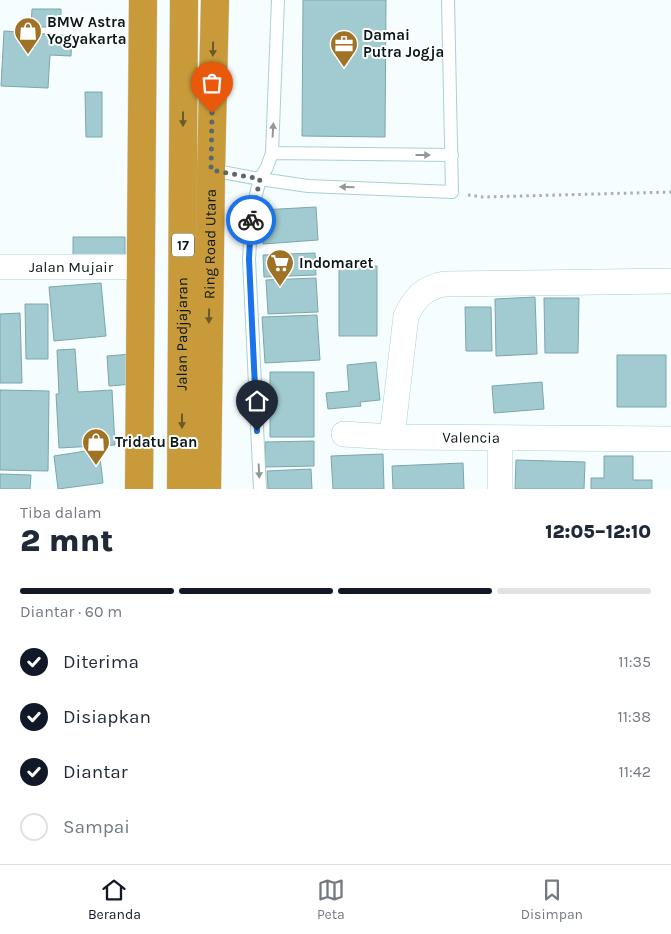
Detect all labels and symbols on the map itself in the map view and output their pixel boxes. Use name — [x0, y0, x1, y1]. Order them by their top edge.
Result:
place label: BMW Astra Yogyakarta — [47, 13, 126, 48]
shop icon: BMW Astra Yogyakarta — [13, 16, 43, 55]
place label: Damai Putra Jogja — [363, 26, 444, 61]
office icon: Damai Putra Jogja — [329, 29, 359, 68]
one-way arrow — [209, 41, 217, 57]
pin — [191, 62, 233, 113]
one-way arrow — [179, 111, 187, 127]
one-way arrow — [269, 122, 277, 138]
one-way arrow — [415, 151, 431, 159]
one-way arrow — [339, 183, 355, 191]
street label: Ring Road Utara — [200, 189, 220, 299]
courier — [226, 195, 276, 245]
road number: 17 — [172, 234, 194, 256]
supermarket icon: Indomaret — [265, 248, 295, 287]
place label: Indomaret — [299, 254, 373, 272]
street label: Jalan Mujair — [29, 258, 114, 276]
street label: Jalan Padjajaran — [173, 277, 191, 391]
one-way arrow — [205, 308, 213, 324]
pin — [236, 380, 278, 431]
one-way arrow — [178, 413, 186, 429]
shop icon: Tridatu Ban — [81, 427, 111, 466]
street label: Valencia — [442, 428, 500, 447]
place label: Tridatu Ban — [115, 433, 197, 451]
one-way arrow — [255, 463, 263, 479]

